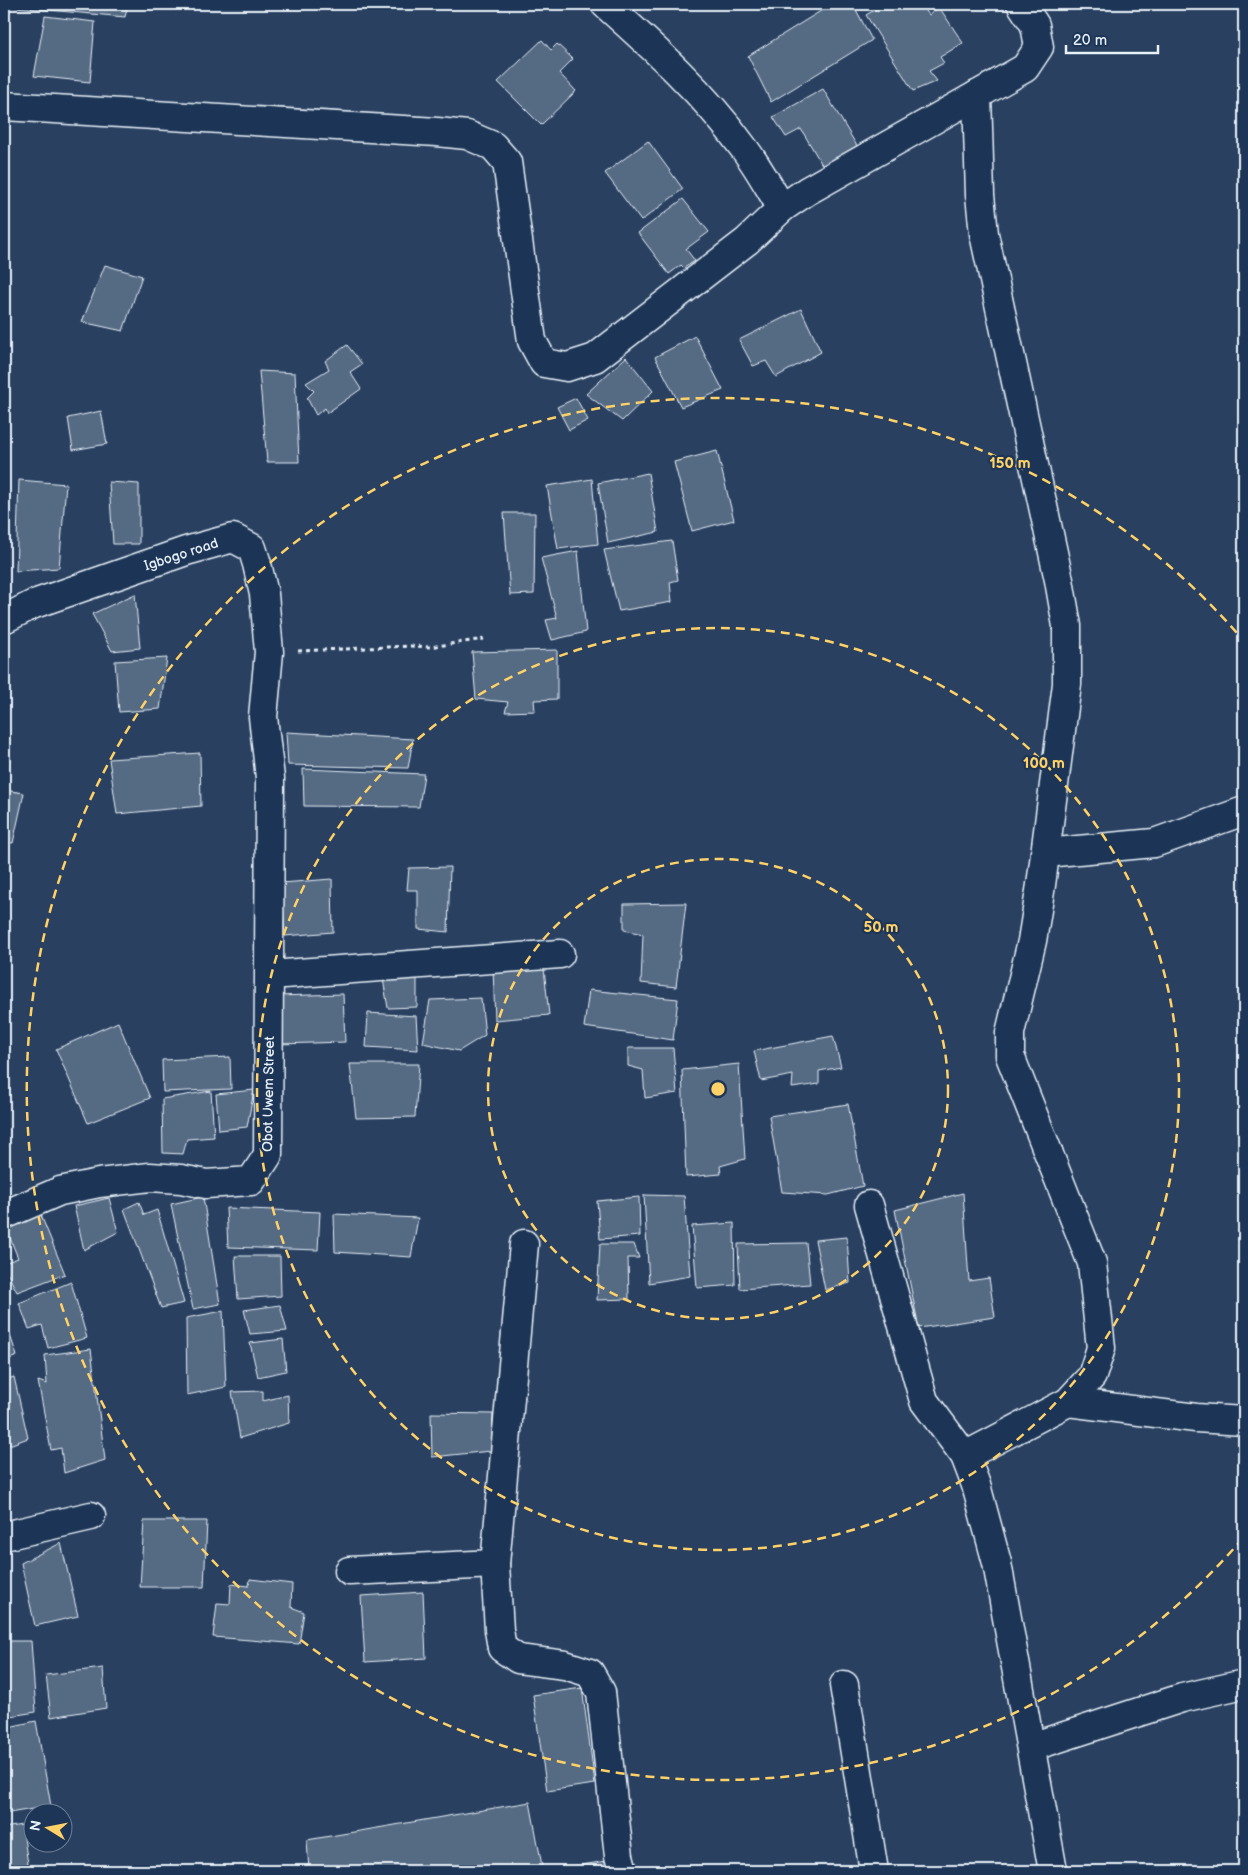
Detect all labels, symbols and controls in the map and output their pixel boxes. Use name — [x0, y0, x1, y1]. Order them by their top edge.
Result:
scale bar — [1066, 22, 1158, 54]
text: 20 m — [1073, 31, 1107, 50]
text: 150 m — [989, 454, 1031, 473]
street label: Igbogo road — [142, 535, 220, 574]
text: 100 m — [1023, 754, 1065, 773]
text: 50 m — [864, 918, 899, 937]
street label: Obot Uwem Street — [259, 1035, 278, 1152]
centre of rings — [709, 1080, 727, 1098]
north arrow — [22, 1802, 72, 1852]
text: N — [26, 1819, 45, 1832]

